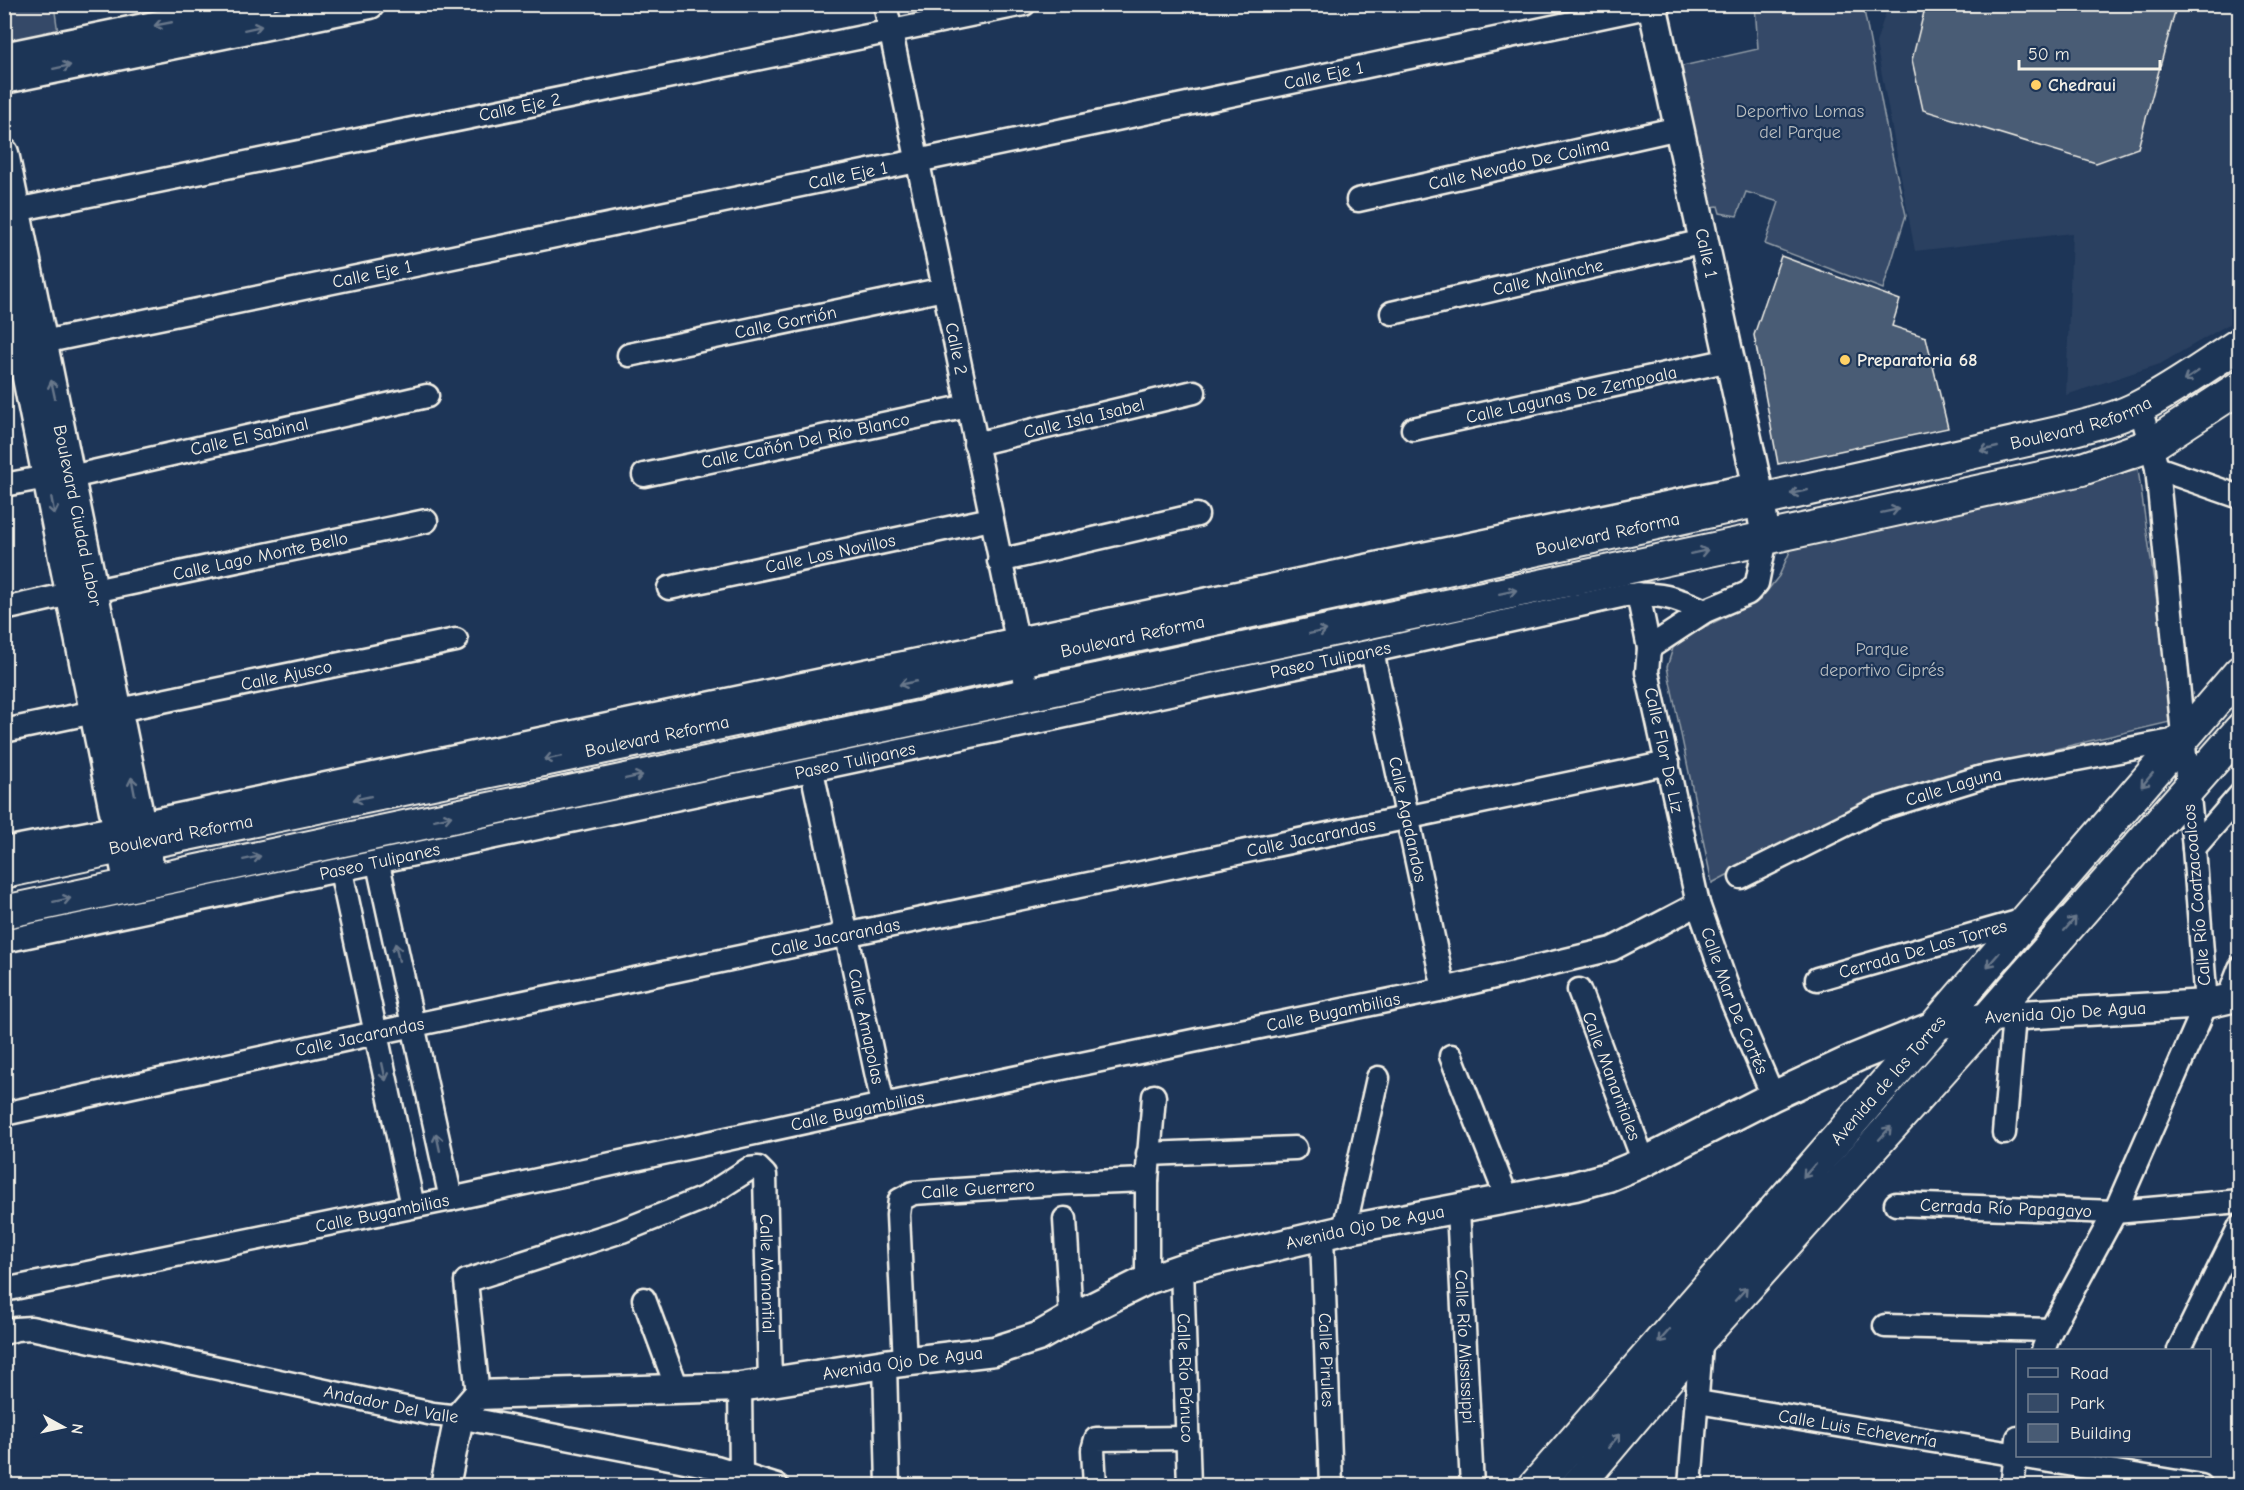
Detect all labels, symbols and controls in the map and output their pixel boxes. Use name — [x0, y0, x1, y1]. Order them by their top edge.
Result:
one-way arrow — [153, 19, 172, 31]
one-way arrow — [243, 22, 262, 34]
scale bar — [2019, 33, 2160, 71]
text: 50 m — [2028, 44, 2070, 65]
street label: Calle Eje 1 — [1282, 57, 1365, 94]
one-way arrow — [52, 61, 71, 73]
place label: Chedraui — [2048, 75, 2116, 96]
marker: Chedraui — [2029, 78, 2043, 92]
street label: Calle Eje 2 — [477, 88, 562, 126]
park label: Deportivo Lomas del Parque — [1736, 101, 1864, 143]
street label: Calle Nevado De Colima — [1426, 133, 1612, 194]
street label: Calle Eje 1 — [806, 157, 890, 194]
street label: Calle 1 — [1691, 226, 1722, 280]
street label: Calle Malinche — [1490, 254, 1605, 300]
street label: Calle Eje 1 — [330, 255, 414, 292]
street label: Calle Gorrión — [733, 301, 838, 343]
street label: Calle 2 — [941, 321, 972, 377]
place label: Preparatoria 68 — [1857, 350, 1977, 371]
marker: Preparatoria 68 — [1838, 353, 1852, 367]
street label: Calle Lagunas De Zempoala — [1464, 361, 1679, 428]
one-way arrow — [2183, 370, 2200, 382]
one-way arrow — [47, 379, 58, 399]
street label: Boulevard Reforma — [2008, 392, 2155, 454]
street label: Calle Isla Isabel — [1021, 394, 1147, 443]
street label: Calle Cañón Del Río Blanco — [699, 408, 911, 473]
street label: Calle El Sabinal — [188, 413, 310, 460]
street label: Boulevard Ciudad Labor — [49, 423, 107, 609]
one-way arrow — [1980, 444, 2000, 455]
one-way arrow — [1790, 487, 1809, 499]
one-way arrow — [48, 495, 59, 515]
one-way arrow — [1880, 505, 1899, 517]
street label: Boulevard Reforma — [1534, 508, 1682, 560]
street label: Calle Lago Monte Bello — [171, 527, 350, 585]
street label: Calle Los Novillos — [763, 529, 897, 578]
one-way arrow — [1689, 546, 1709, 557]
one-way arrow — [1498, 586, 1518, 597]
street label: Boulevard Reforma — [1059, 611, 1207, 662]
one-way arrow — [1307, 626, 1327, 637]
street label: Paseo Tulipanes — [1268, 637, 1393, 683]
park label: Parque deportivo Ciprés — [1820, 639, 1944, 681]
street label: Calle Ajusco — [239, 655, 334, 695]
one-way arrow — [899, 678, 918, 690]
street label: Calle Flor De Liz — [1640, 685, 1688, 815]
street label: Boulevard Reforma — [583, 711, 731, 762]
street label: Paseo Tulipanes — [793, 738, 917, 784]
one-way arrow — [543, 753, 563, 764]
street label: Calle Agadandos — [1384, 754, 1431, 884]
street label: Calle Laguna — [1903, 763, 2003, 810]
one-way arrow — [623, 771, 643, 782]
one-way arrow — [2140, 772, 2153, 788]
one-way arrow — [127, 776, 138, 796]
one-way arrow — [353, 793, 372, 804]
street label: Calle Río Coatzacoalcos — [2179, 803, 2215, 987]
street label: Boulevard Reforma — [107, 811, 255, 859]
one-way arrow — [433, 811, 452, 823]
street label: Calle Jacarandas — [1245, 814, 1377, 861]
street label: Paseo Tulipanes — [317, 838, 442, 884]
one-way arrow — [242, 852, 261, 863]
one-way arrow — [51, 894, 71, 905]
street label: Calle Jacarandas — [769, 913, 902, 961]
street label: Cerrada De Las Torres — [1836, 915, 2009, 983]
one-way arrow — [2063, 917, 2077, 932]
street label: Calle Mar De Cortés — [1696, 924, 1773, 1077]
one-way arrow — [391, 942, 402, 962]
one-way arrow — [1986, 952, 1999, 968]
street label: Calle Amapolas — [844, 966, 889, 1086]
street label: Calle Bugambilias — [1264, 988, 1402, 1036]
street label: Avenida Ojo De Agua — [1984, 997, 2147, 1028]
street label: Calle Manantiales — [1578, 1009, 1645, 1143]
street label: Avenida de las Torres — [1826, 1011, 1950, 1149]
street label: Calle Jacarandas — [293, 1013, 426, 1061]
one-way arrow — [379, 1062, 391, 1081]
street label: Calle Bugambilias — [789, 1086, 926, 1135]
one-way arrow — [1878, 1126, 1892, 1141]
one-way arrow — [432, 1133, 444, 1152]
one-way arrow — [1802, 1163, 1816, 1178]
street label: Calle Guerrero — [920, 1175, 1035, 1203]
street label: Calle Bugambilias — [314, 1189, 451, 1237]
street label: Cerrada Río Papagayo — [1919, 1194, 2092, 1222]
street label: Avenida Ojo De Agua — [1283, 1201, 1446, 1254]
street label: Calle Manantial — [755, 1214, 779, 1334]
street label: Calle Río Mississippi — [1451, 1269, 1479, 1424]
one-way arrow — [1734, 1287, 1748, 1302]
street label: Calle Pirules — [1314, 1312, 1339, 1407]
street label: Calle Río Pánuco — [1173, 1313, 1198, 1443]
one-way arrow — [1657, 1328, 1671, 1343]
street label: Avenida Ojo De Agua — [821, 1342, 984, 1384]
legend — [2016, 1349, 2211, 1457]
text: Road — [2070, 1363, 2109, 1384]
street label: Andador Del Valle — [322, 1380, 460, 1427]
text: Park — [2070, 1393, 2105, 1414]
north arrow — [33, 1397, 93, 1457]
street label: Calle Luis Echeverría — [1777, 1405, 1939, 1452]
text: N — [67, 1423, 87, 1435]
text: Building — [2070, 1423, 2132, 1444]
one-way arrow — [1608, 1433, 1621, 1449]

